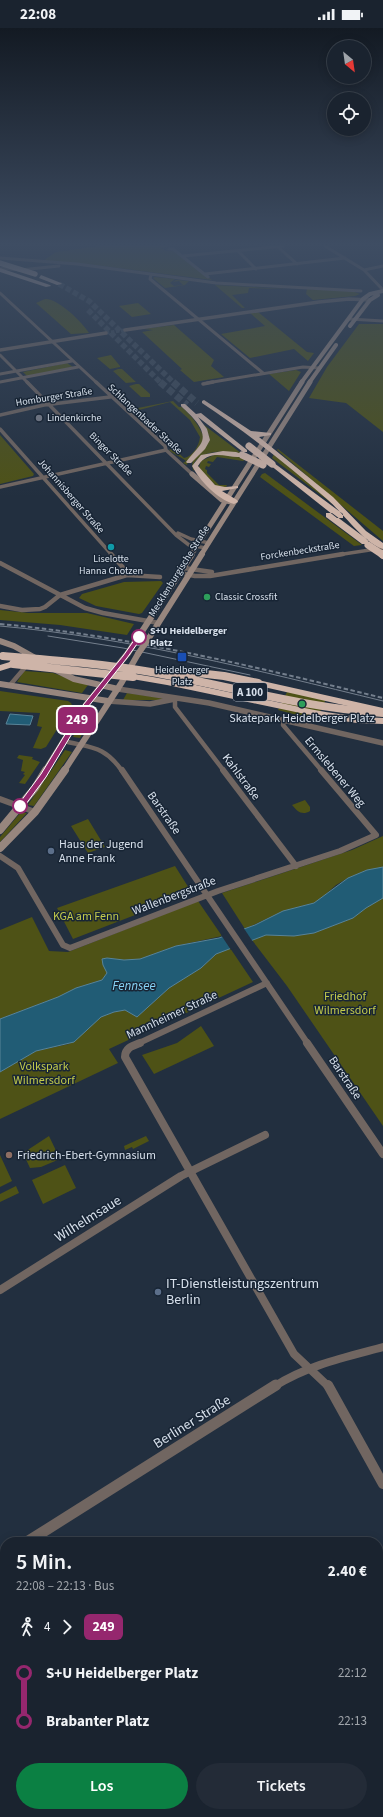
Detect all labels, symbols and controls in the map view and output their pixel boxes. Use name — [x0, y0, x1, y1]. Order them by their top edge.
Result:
text: 22:08 — [20, 4, 56, 25]
north arrow — [327, 40, 371, 84]
map controls — [327, 40, 371, 136]
button: locate — [327, 92, 371, 136]
street label: Schlangenbader Straße — [105, 381, 185, 457]
street label: Homburger Straße — [15, 384, 93, 410]
place label: Lindenkirche — [47, 411, 102, 425]
marker: Lindenkirche — [34, 413, 44, 423]
street label: Binger Straße — [86, 429, 136, 479]
street label: Johannisberger Straße — [35, 456, 107, 536]
street label: Mecklenburgische Straße — [145, 523, 213, 619]
street label: Forckenbeckstraße — [260, 538, 340, 564]
marker: Liselotte Hanna Chotzen — [106, 542, 116, 552]
place label: Liselotte Hanna Chotzen — [79, 552, 143, 578]
place label: Classic Crossfit — [215, 590, 278, 604]
marker: Classic Crossfit — [202, 592, 212, 602]
place label: S+U Heidelberger Platz — [150, 624, 227, 650]
marker: S+U Heidelberger Platz — [131, 629, 147, 645]
marker: Heidelberger Platz — [176, 651, 188, 663]
place label: Heidelberger Platz — [155, 663, 210, 689]
road number: A 100 — [233, 683, 267, 701]
marker: Skatepark Heidelberger Platz — [297, 699, 307, 709]
line badge: 249 — [54, 707, 100, 733]
text: 249 — [66, 710, 88, 730]
place label: Skatepark Heidelberger Platz — [229, 710, 375, 727]
street label: Ermslebener Weg — [300, 733, 370, 811]
street label: Kahlstraße — [218, 750, 264, 804]
street label: Barstraße — [143, 788, 185, 838]
unlabelled marker — [12, 798, 28, 814]
place label: Haus der Jugend Anne Frank — [59, 836, 143, 867]
marker: Haus der Jugend Anne Frank — [46, 846, 56, 856]
street label: Wallenbergstraße — [130, 872, 218, 920]
park label: KGA am Fenn — [53, 908, 119, 925]
water label: Fennsee — [112, 977, 156, 995]
street label: Mannheimer Straße — [124, 986, 220, 1044]
park label: Friedhof Wilmersdorf — [314, 988, 376, 1019]
street label: Barstraße — [324, 1053, 366, 1103]
park label: Volkspark Wilmersdorf — [13, 1058, 75, 1089]
place label: Friedrich-Ebert-Gymnasium — [17, 1147, 156, 1164]
marker: Friedrich-Ebert-Gymnasium — [4, 1150, 14, 1160]
street label: Wilhelmsaue — [51, 1191, 125, 1247]
place label: IT-Dienstleistungszentrum Berlin — [166, 1274, 319, 1310]
marker: IT-Dienstleistungszentrum Berlin — [153, 1287, 163, 1297]
street label: Berliner Straße — [149, 1390, 235, 1454]
text: 5 Min. — [16, 1546, 72, 1578]
text: 2.40 € — [328, 1561, 367, 1582]
text: 22:08 – 22:13 · Bus — [16, 1577, 114, 1595]
icon: walk — [16, 1616, 38, 1638]
icon: forward — [56, 1616, 78, 1638]
text: 249 — [92, 1617, 115, 1637]
text: 4 — [44, 1618, 50, 1636]
text: S+U Heidelberger Platz — [46, 1663, 198, 1684]
text: 22:12 — [338, 1664, 367, 1682]
text: Brabanter Platz — [46, 1711, 149, 1732]
text: 22:13 — [338, 1712, 367, 1730]
button: Los — [16, 1763, 188, 1809]
button: Tickets — [196, 1763, 367, 1809]

